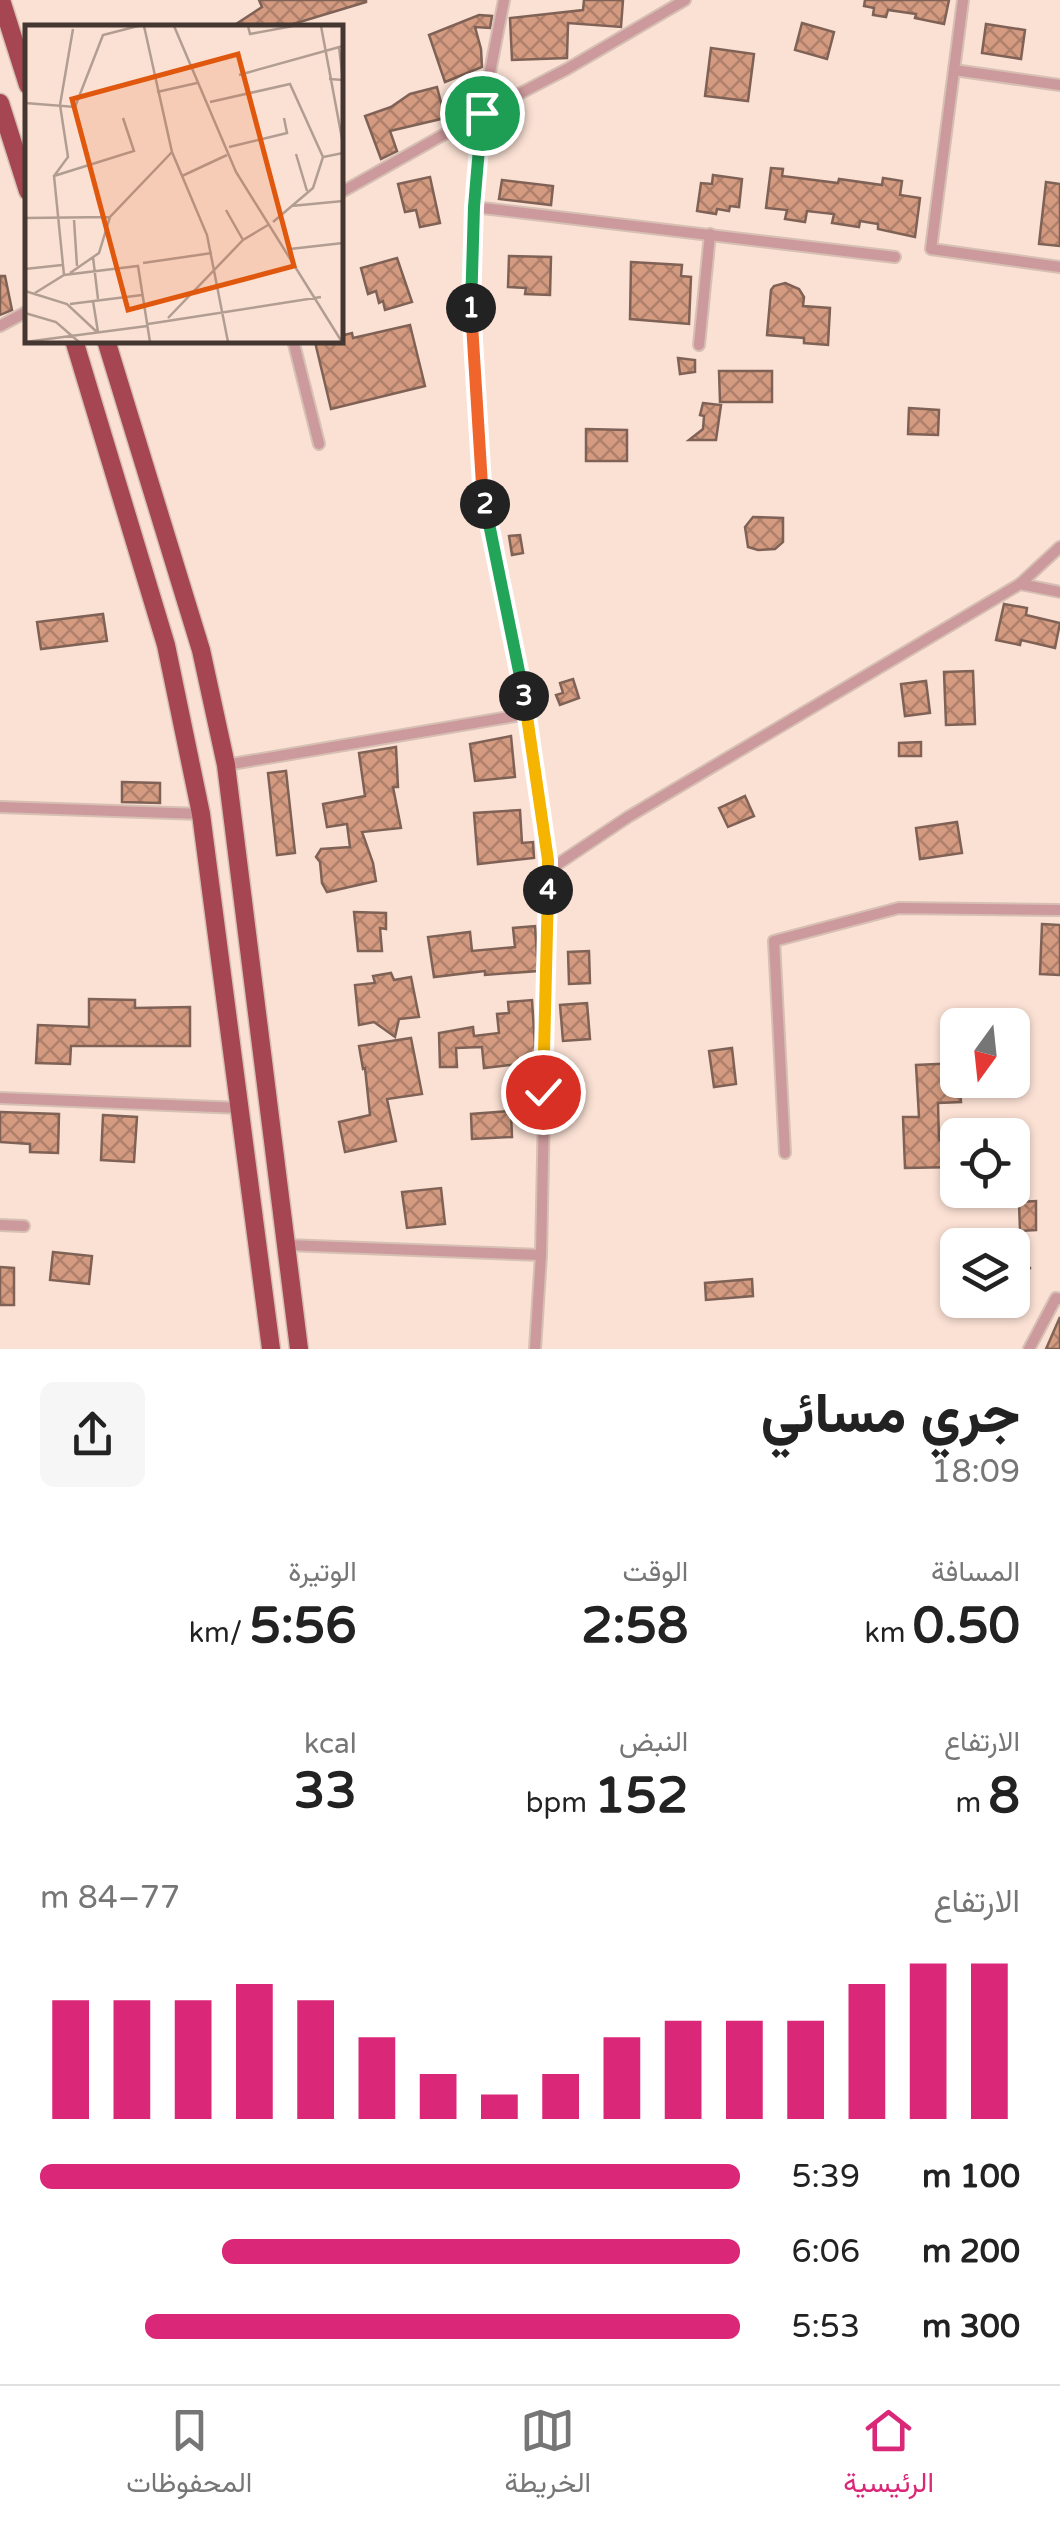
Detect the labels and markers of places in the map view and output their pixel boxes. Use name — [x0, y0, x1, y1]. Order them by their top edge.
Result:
pin — [440, 71, 525, 156]
pin: 1 — [446, 283, 496, 333]
pin: 2 — [460, 479, 510, 529]
pin: 3 — [499, 671, 549, 721]
pin: 4 — [523, 865, 573, 915]
pin — [501, 1050, 586, 1135]

